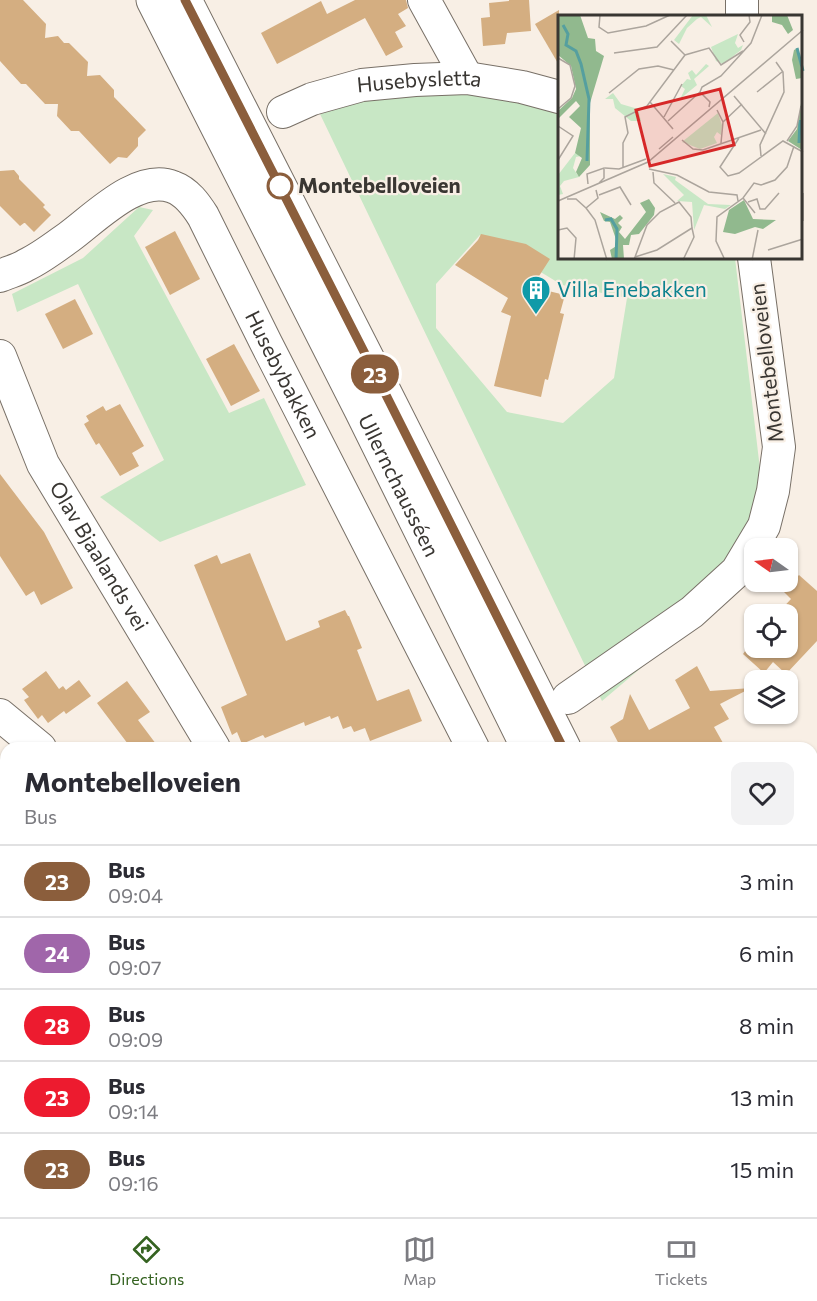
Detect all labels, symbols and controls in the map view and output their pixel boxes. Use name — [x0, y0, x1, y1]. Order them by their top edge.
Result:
inset map — [558, 15, 802, 260]
street label: Husebysletta — [355, 64, 484, 96]
place label: Montebelloveien — [298, 172, 461, 197]
marker: Montebelloveien — [267, 173, 293, 199]
building icon: Villa Enebakken — [520, 274, 552, 316]
place label: Villa Enebakken — [557, 276, 707, 301]
street label: Montebelloveien — [743, 282, 788, 444]
street label: Husebybakken — [241, 306, 327, 442]
line badge: 23 — [348, 354, 402, 394]
text: 23 — [363, 362, 387, 387]
street label: Ullernchausséen — [354, 409, 445, 560]
street label: Olav Bjaalands vei — [45, 476, 154, 635]
north arrow — [744, 538, 798, 592]
map controls — [744, 538, 798, 724]
button: locate — [744, 604, 798, 658]
button: layers — [744, 670, 798, 724]
button: heart — [731, 762, 794, 825]
text: Montebelloveien — [24, 764, 241, 798]
text: Bus — [24, 804, 57, 828]
text: Bus — [108, 856, 145, 883]
text: 3 min — [740, 868, 794, 895]
text: 23 — [45, 869, 69, 894]
text: 09:04 — [108, 883, 163, 907]
text: Bus — [108, 928, 145, 955]
text: 6 min — [739, 940, 794, 967]
text: 24 — [45, 941, 69, 966]
text: 09:07 — [108, 955, 161, 979]
text: Bus — [108, 1000, 145, 1027]
text: 8 min — [739, 1012, 794, 1039]
text: 28 — [45, 1013, 69, 1038]
text: 09:09 — [108, 1027, 163, 1051]
text: Bus — [108, 1072, 145, 1099]
text: 13 min — [730, 1084, 794, 1111]
text: 23 — [45, 1085, 69, 1110]
text: 09:14 — [108, 1099, 158, 1123]
text: Bus — [108, 1144, 145, 1171]
text: 15 min — [730, 1156, 794, 1183]
text: 23 — [45, 1157, 69, 1182]
text: 09:16 — [108, 1171, 159, 1195]
tab: Directions — [109, 1233, 184, 1288]
tab: Map — [403, 1233, 436, 1288]
tab: Tickets — [655, 1233, 708, 1288]

